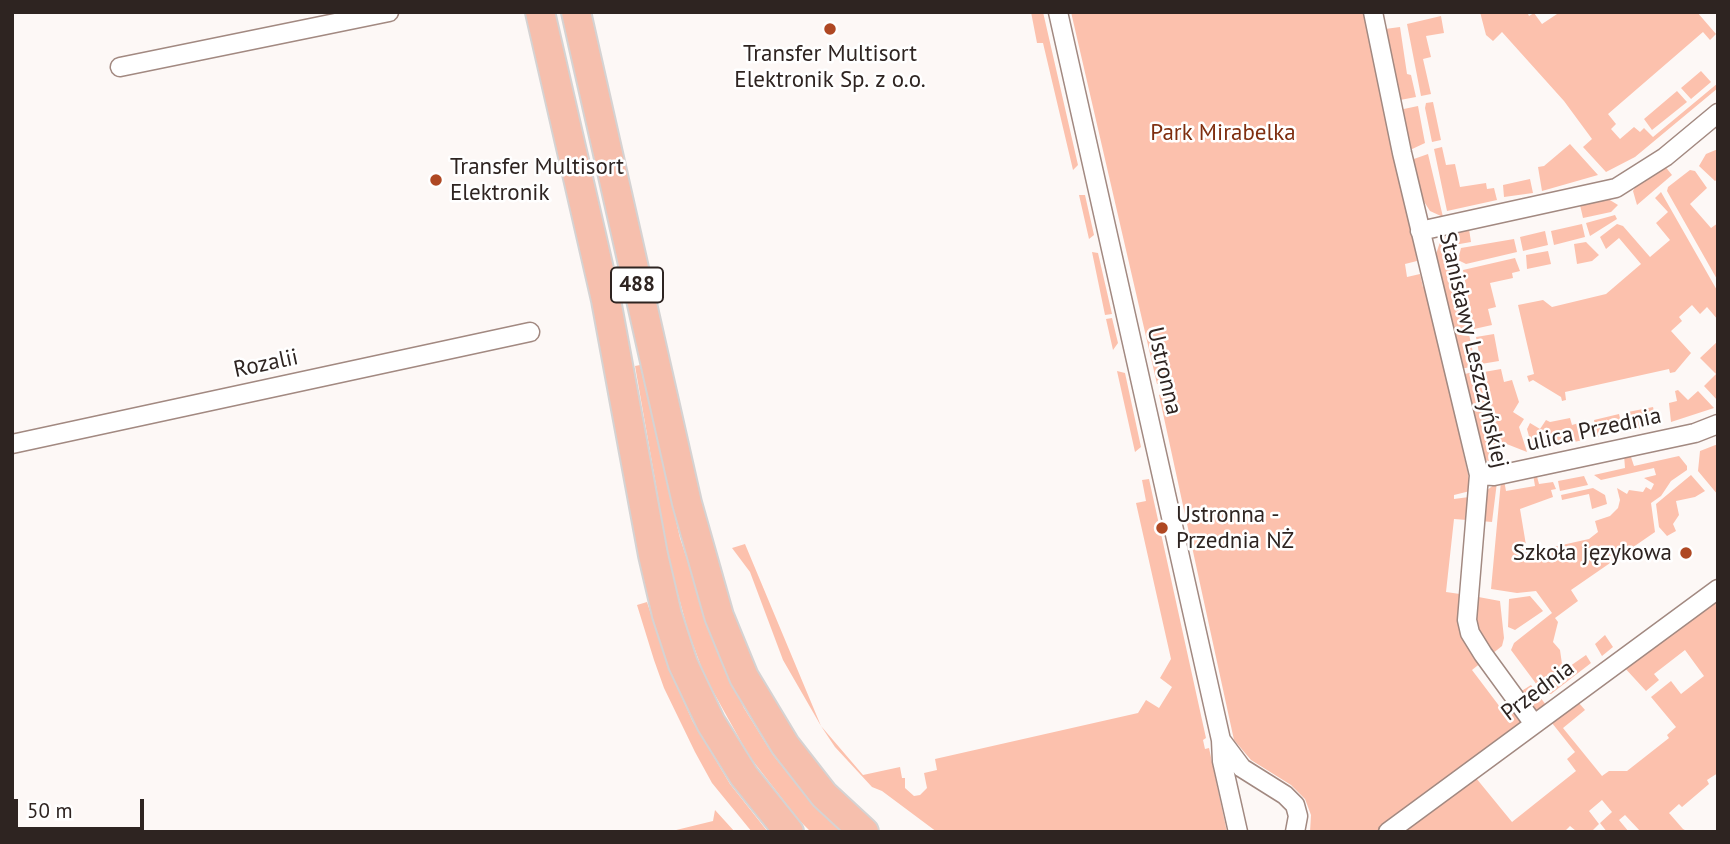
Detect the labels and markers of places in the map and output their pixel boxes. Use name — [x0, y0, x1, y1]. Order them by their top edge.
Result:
marker: Transfer Multisort Elektronik Sp. z o.o. — [822, 21, 838, 37]
place label: Transfer Multisort Elektronik Sp. z o.o. — [734, 40, 926, 94]
place label: Transfer Multisort Elektronik — [450, 153, 624, 207]
marker: Transfer Multisort Elektronik — [428, 172, 444, 188]
place label: Ustronna - Przednia NŻ — [1176, 501, 1294, 555]
marker: Ustronna - Przednia NŻ — [1154, 520, 1170, 536]
place label: Szkoła językowa — [1513, 539, 1672, 567]
marker: Szkoła językowa — [1678, 545, 1694, 561]

